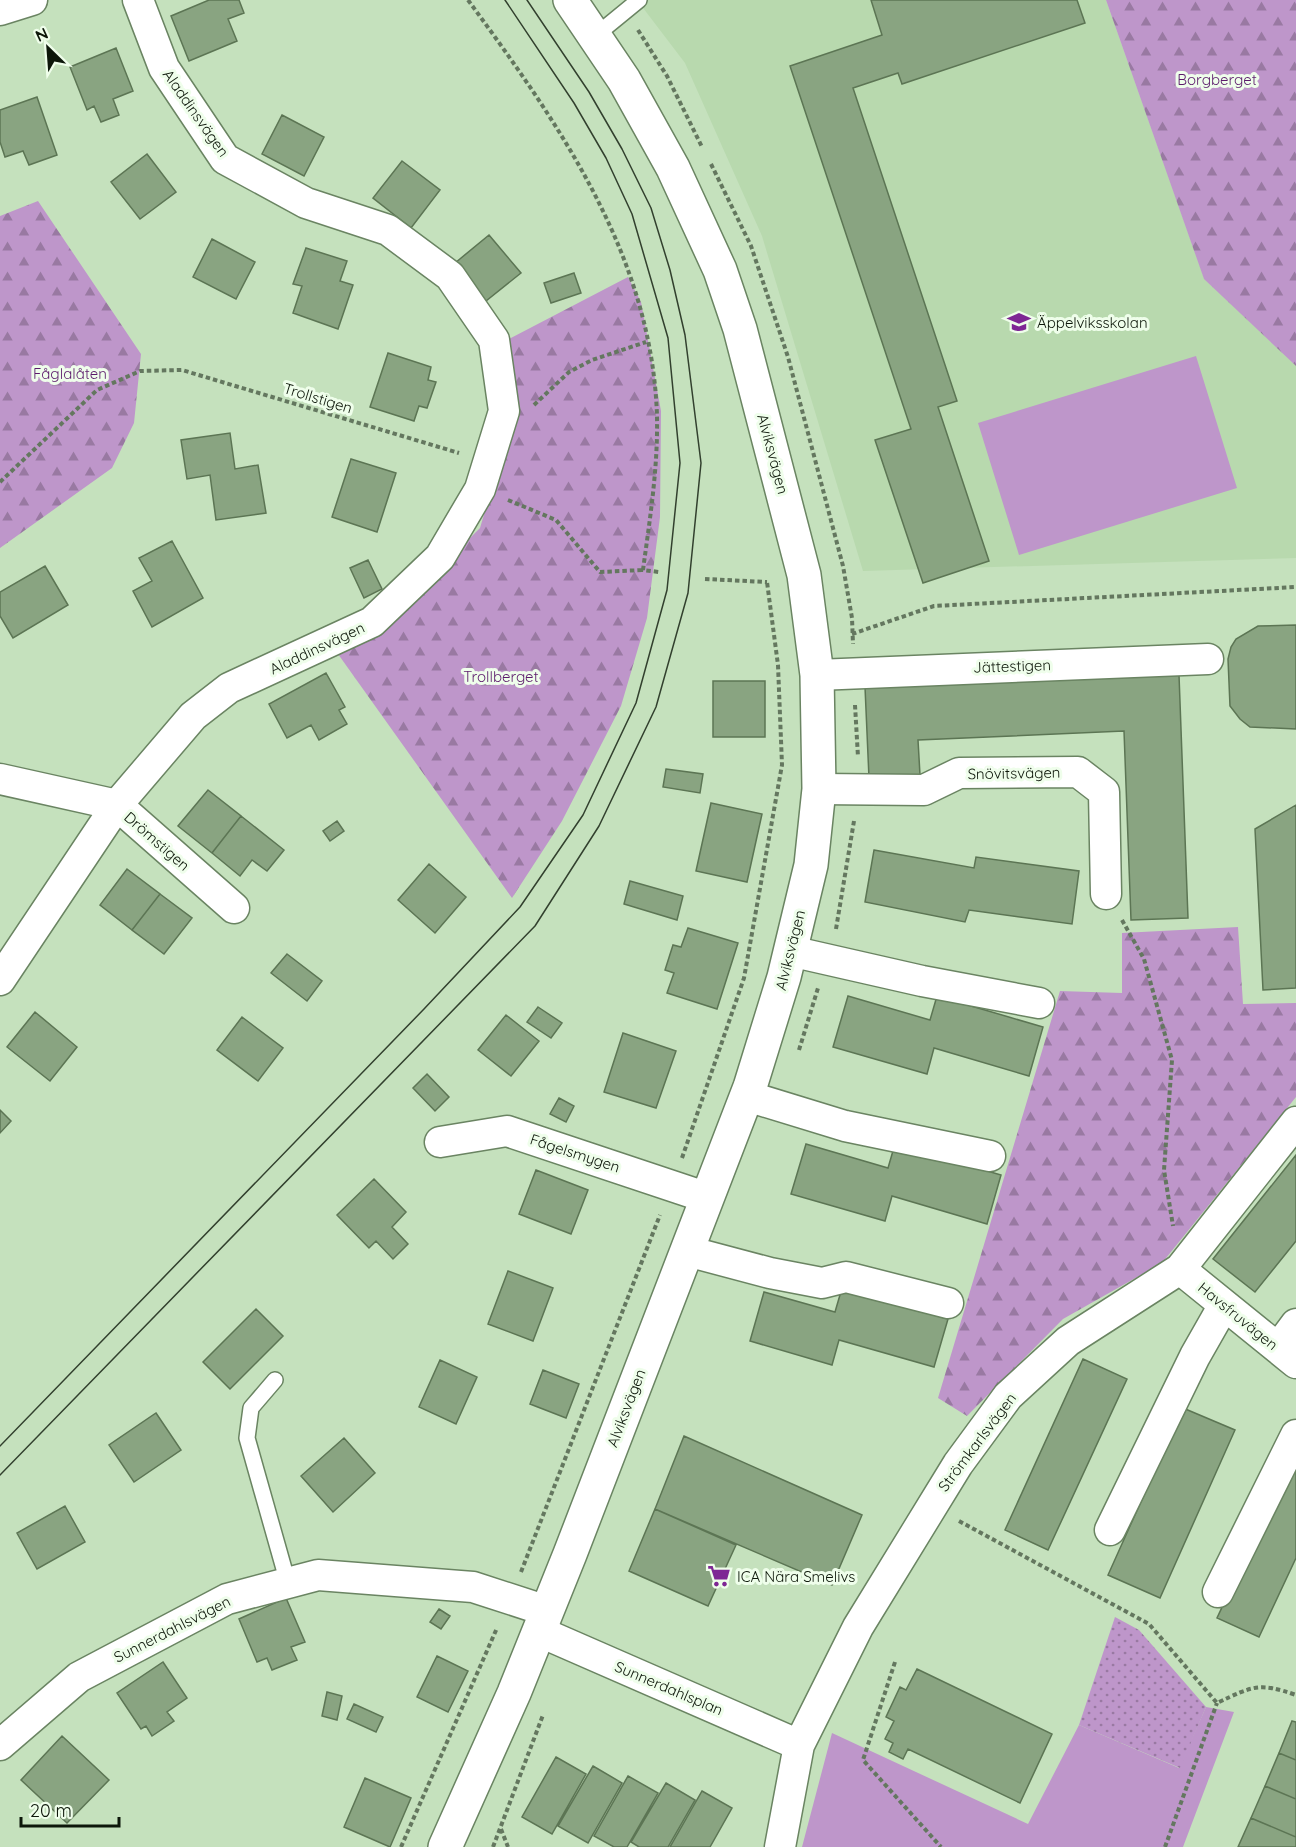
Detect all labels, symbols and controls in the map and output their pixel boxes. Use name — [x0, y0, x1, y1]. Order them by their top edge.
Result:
north arrow — [18, 18, 78, 78]
text: N — [32, 23, 51, 46]
street label: Aladdinsvägen — [159, 66, 233, 160]
park label: Borgberget — [1177, 70, 1257, 89]
school or university icon: Äppelviksskolan — [1006, 309, 1032, 335]
place label: Äppelviksskolan — [1037, 313, 1148, 332]
park label: Fåglalåten — [33, 364, 107, 383]
street label: Trollstigen — [281, 379, 355, 417]
street label: Alviksvägen — [753, 412, 793, 496]
street label: Aladdinsvägen — [267, 618, 367, 678]
street label: Jättestigen — [973, 655, 1051, 677]
park label: Trollberget — [463, 667, 539, 686]
street label: Snövitsvägen — [967, 763, 1061, 783]
street label: Drömstigen — [120, 807, 194, 875]
street label: Alviksvägen — [771, 908, 809, 992]
street label: Fågelsmygen — [528, 1130, 622, 1176]
street label: Havsfruvägen — [1194, 1278, 1282, 1354]
street label: Alviksvägen — [602, 1366, 650, 1450]
street label: Strömkarlsvägen — [934, 1389, 1020, 1495]
supermarket icon: ICA Nära Smelivs — [706, 1563, 732, 1589]
place label: ICA Nära Smelivs — [737, 1567, 855, 1586]
street label: Sunnerdahlsvägen — [110, 1591, 234, 1667]
street label: Sunnerdahlsplan — [612, 1657, 726, 1719]
scale bar — [21, 1790, 118, 1828]
text: 20 m — [30, 1799, 72, 1822]

